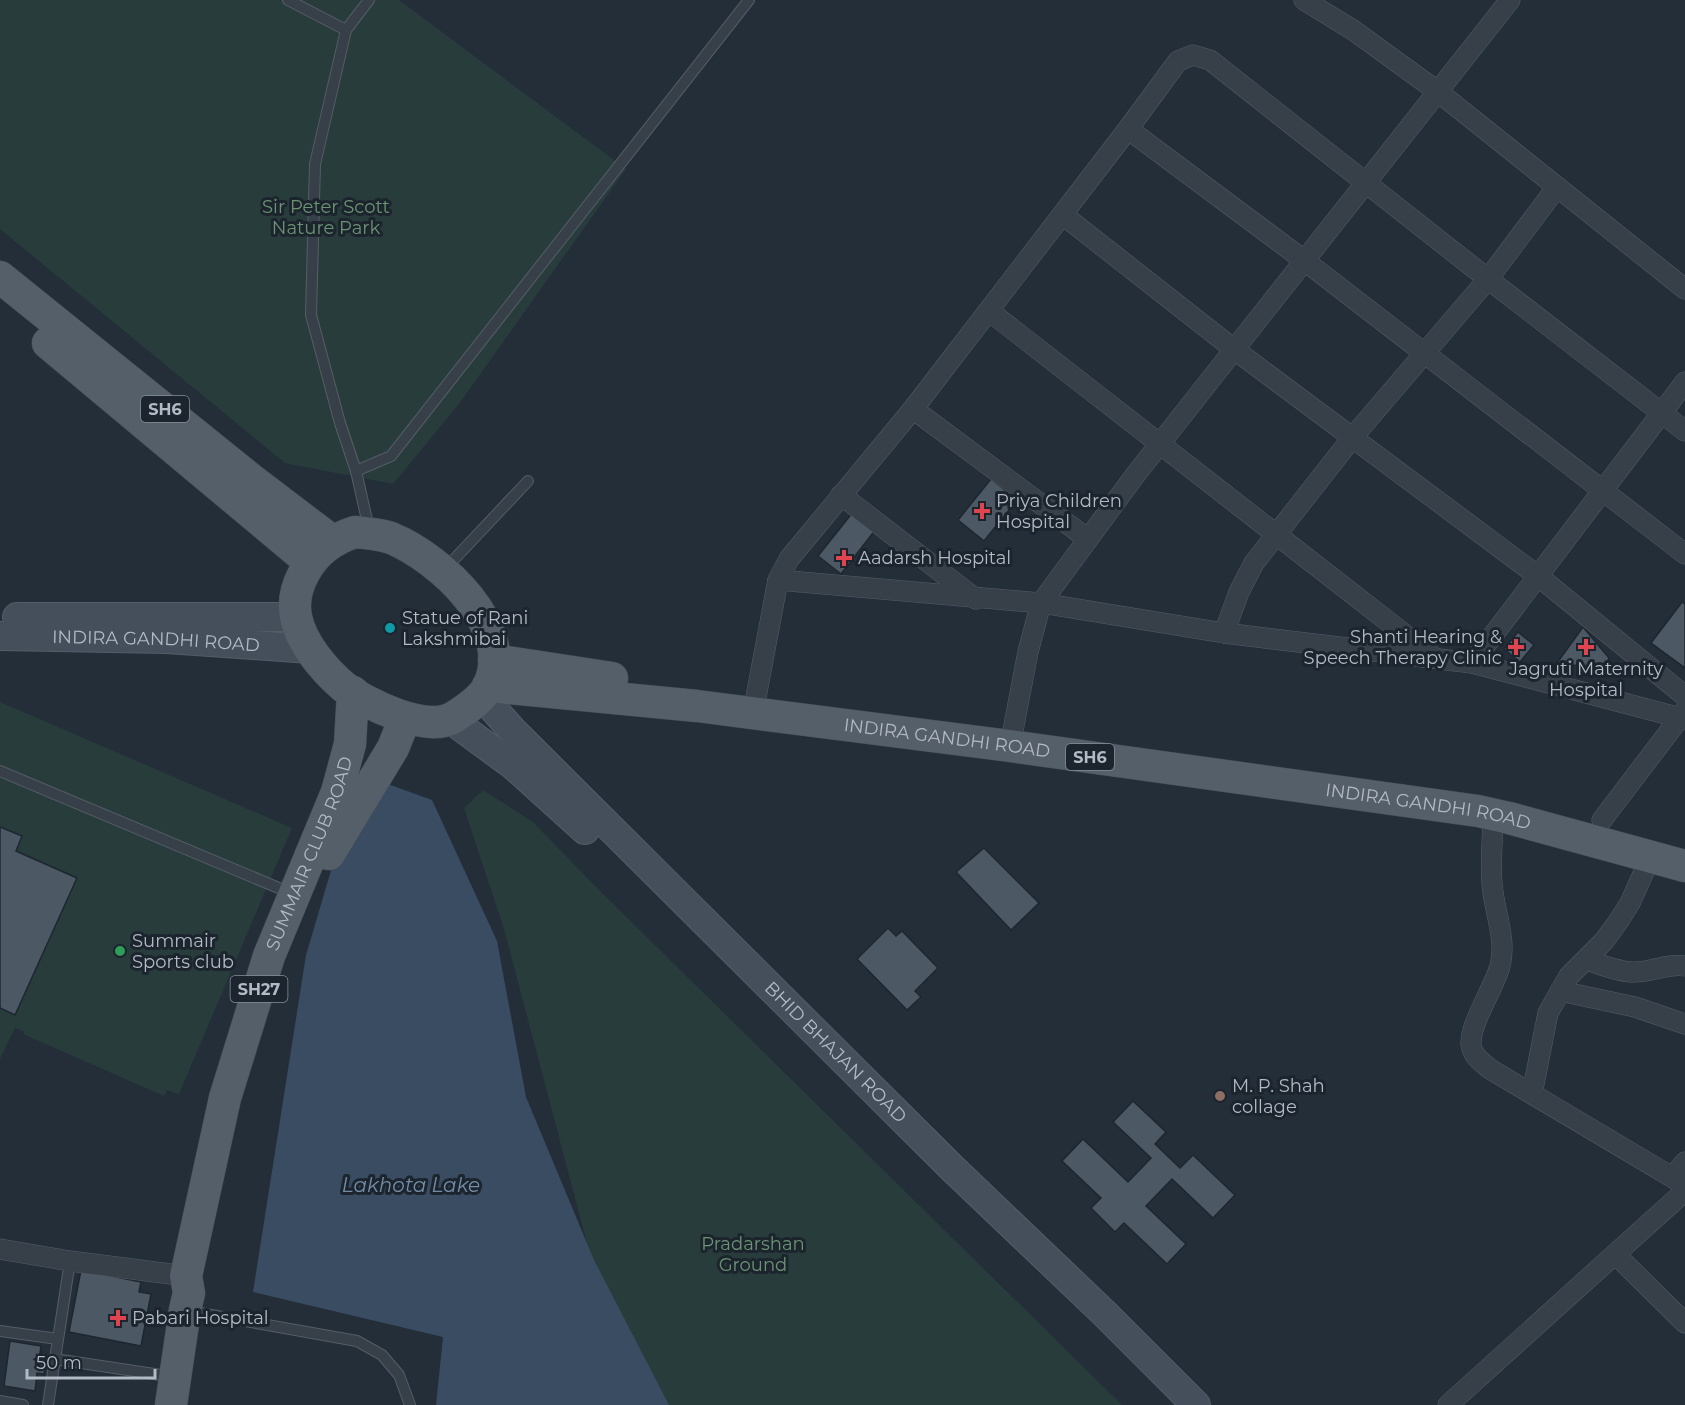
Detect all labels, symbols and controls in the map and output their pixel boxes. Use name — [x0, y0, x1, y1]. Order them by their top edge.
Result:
park label: Sir Peter Scott Nature Park — [262, 196, 390, 239]
road number: SH6 — [141, 396, 189, 422]
place label: Priya Children Hospital — [996, 490, 1122, 533]
marker: Priya Children Hospital — [973, 502, 991, 520]
place label: Aadarsh Hospital — [858, 547, 1011, 569]
marker: Aadarsh Hospital — [835, 549, 853, 567]
place label: Statue of Rani Lakshmibai — [402, 607, 528, 650]
marker: Statue of Rani Lakshmibai — [383, 621, 397, 635]
street label: INDIRA GANDHI ROAD — [52, 626, 260, 656]
place label: Shanti Hearing & Speech Therapy Clinic — [1304, 626, 1502, 669]
marker: Shanti Hearing & Speech Therapy Clinic — [1507, 638, 1525, 656]
marker: Jagruti Maternity Hospital — [1577, 638, 1595, 656]
place label: Jagruti Maternity Hospital — [1508, 658, 1663, 701]
street label: INDIRA GANDHI ROAD — [843, 714, 1052, 762]
road number: SH6 — [1066, 744, 1114, 770]
street label: SUMMAIR CLUB ROAD — [261, 754, 357, 954]
street label: INDIRA GANDHI ROAD — [1324, 779, 1533, 834]
place label: Summair Sports club — [132, 930, 234, 973]
marker: Summair Sports club — [113, 944, 127, 958]
road number: SH27 — [230, 976, 288, 1002]
street label: BHID BHAJAN ROAD — [760, 977, 911, 1127]
place label: M. P. Shah collage — [1232, 1075, 1325, 1118]
marker: M. P. Shah collage — [1213, 1089, 1227, 1103]
water label: Lakhota Lake — [342, 1173, 480, 1197]
park label: Pradarshan Ground — [701, 1233, 805, 1276]
place label: Pabari Hospital — [132, 1307, 269, 1329]
marker: Pabari Hospital — [109, 1309, 127, 1327]
scale bar — [27, 1342, 154, 1380]
text: 50 m — [36, 1352, 82, 1374]

